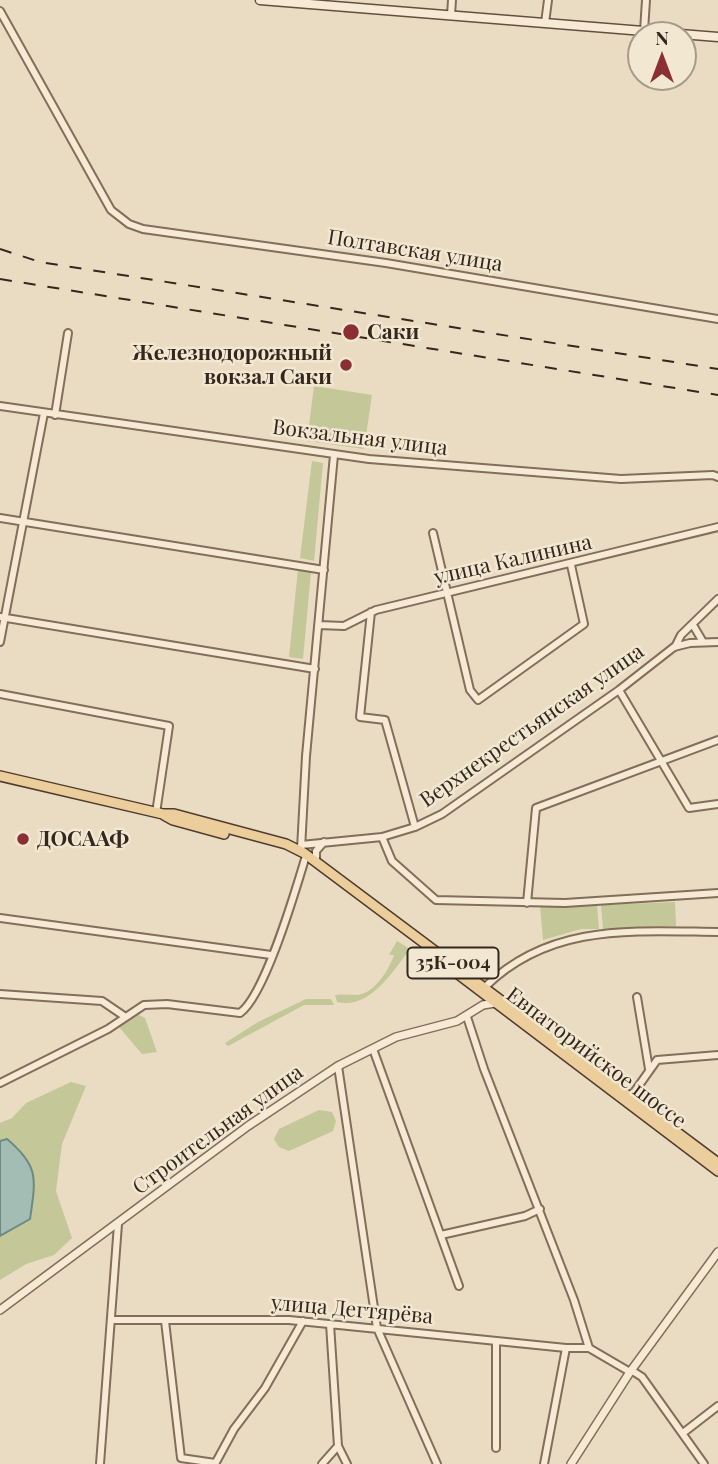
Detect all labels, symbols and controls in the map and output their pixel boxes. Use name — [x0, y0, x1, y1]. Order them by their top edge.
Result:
north arrow — [627, 21, 697, 91]
text: N — [655, 24, 669, 50]
street label: Полтавская улица — [326, 225, 504, 277]
place label: Саки — [367, 319, 419, 345]
marker: Саки — [341, 322, 361, 342]
place label: Железнодорожный вокзал Саки — [132, 340, 332, 390]
marker: Железнодорожный вокзал Саки — [338, 357, 354, 373]
street label: Вокзальная улица — [271, 415, 449, 461]
street label: улица Калинина — [432, 530, 594, 590]
street label: Верхнекрестьянская улица — [415, 639, 649, 813]
place label: ДОСААФ — [37, 826, 129, 852]
marker: ДОСААФ — [15, 831, 31, 847]
road number: 35К-004 — [407, 948, 498, 979]
street label: Евпаторийское шоссе — [501, 982, 691, 1134]
street label: Строительная улица — [128, 1060, 308, 1200]
street label: улица Дегтярёва — [270, 1290, 434, 1330]

